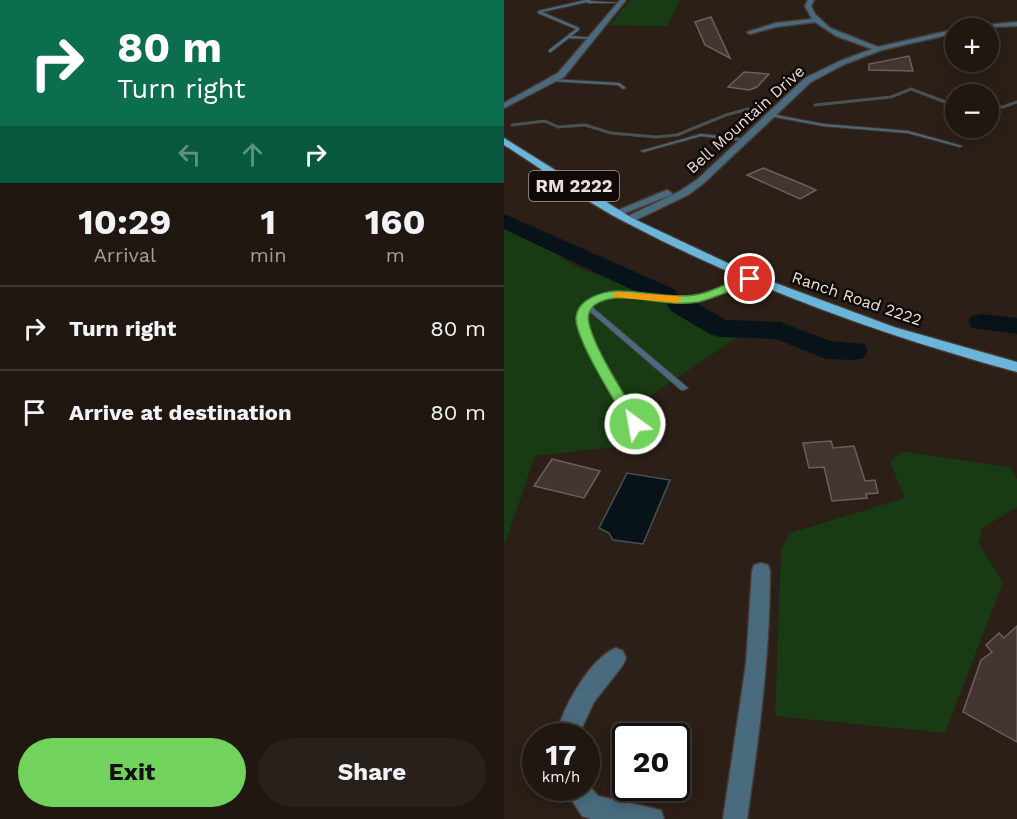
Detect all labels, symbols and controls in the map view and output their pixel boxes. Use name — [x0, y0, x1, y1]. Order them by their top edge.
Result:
map controls — [945, 18, 999, 138]
button: + — [945, 18, 999, 72]
text: 80 m — [117, 23, 222, 72]
icon: right — [18, 24, 96, 102]
street label: Bell Mountain Drive — [682, 61, 808, 177]
text: Turn right — [117, 73, 246, 105]
button: − — [945, 84, 999, 138]
icon: left — [173, 138, 206, 171]
icon: ahead — [236, 138, 269, 171]
icon: right — [299, 138, 332, 171]
road number: RM 2222 — [529, 171, 619, 201]
text: 10:29 — [78, 201, 172, 243]
text: 1 — [260, 201, 276, 243]
text: 160 — [365, 201, 426, 243]
text: Arrival — [94, 243, 156, 267]
text: min — [250, 243, 287, 267]
text: m — [386, 243, 405, 267]
pin — [724, 253, 775, 304]
icon: arrive — [733, 262, 766, 295]
street label: Ranch Road 2222 — [790, 267, 924, 330]
icon: right — [18, 312, 51, 345]
text: Turn right — [69, 316, 176, 341]
text: 80 m — [430, 316, 486, 341]
position arrow — [603, 392, 667, 456]
icon: arrive — [18, 396, 51, 429]
text: Arrive at destination — [69, 400, 292, 425]
text: 80 m — [430, 400, 486, 425]
speed limit sign: 20 — [612, 723, 690, 801]
text: 17 — [545, 737, 577, 772]
button: Exit — [18, 738, 246, 807]
button: Share — [258, 738, 486, 807]
text: km/h — [542, 768, 580, 786]

